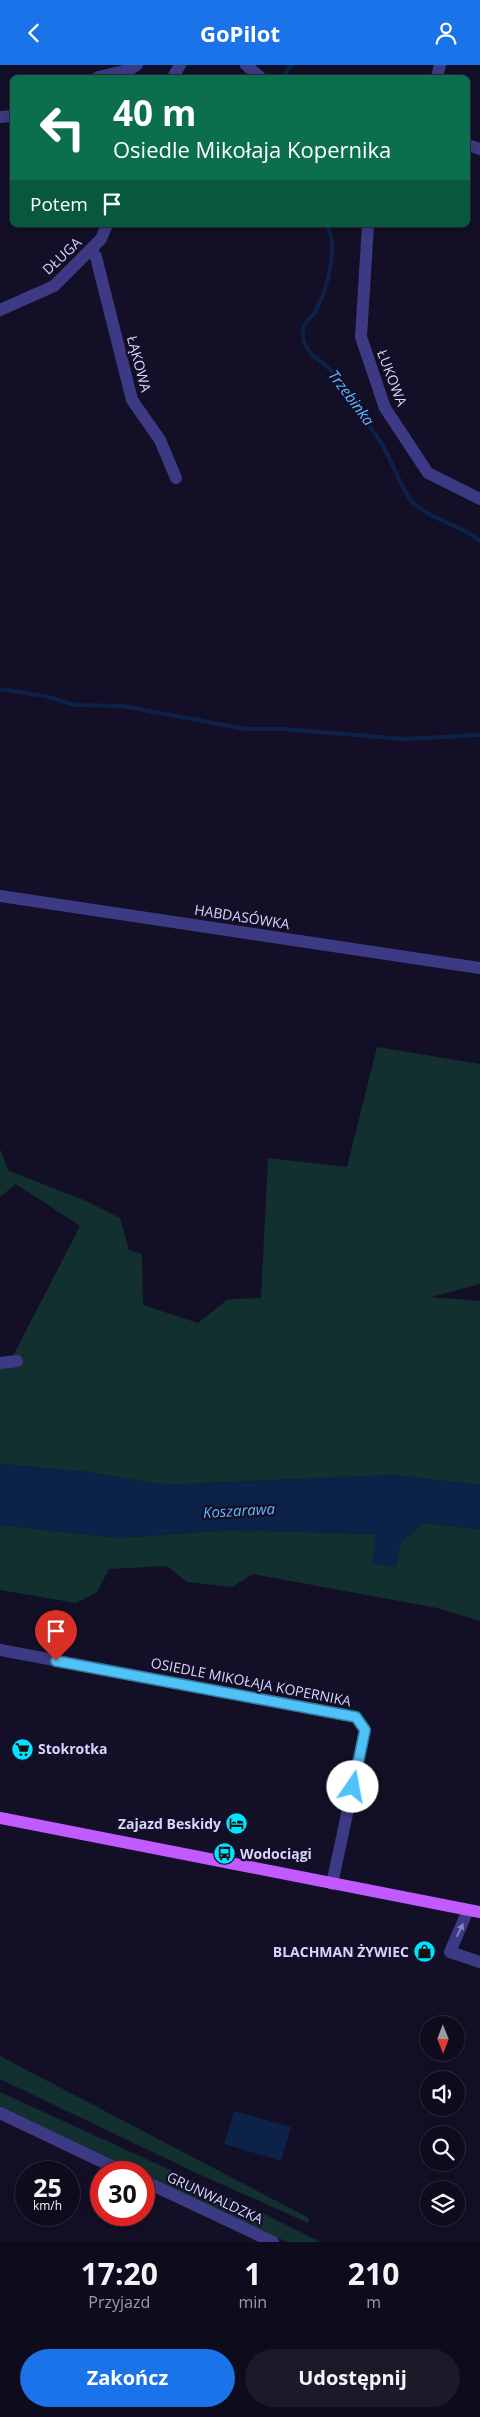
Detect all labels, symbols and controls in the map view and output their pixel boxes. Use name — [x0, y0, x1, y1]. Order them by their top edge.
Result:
text: GoPilot — [200, 18, 280, 48]
icon: back — [20, 19, 48, 47]
icon: person — [432, 19, 460, 47]
text: 40 m — [113, 89, 196, 136]
icon: left — [30, 95, 95, 160]
text: Osiedle Mikołaja Kopernika — [113, 134, 391, 164]
icon: arrive — [98, 190, 126, 218]
text: Potem — [30, 191, 88, 217]
street label: DŁUGA — [38, 233, 85, 279]
street label: ŁĄKOWA — [123, 334, 156, 394]
street label: ŁUKOWA — [373, 347, 412, 409]
water label: Trzebinka — [324, 366, 379, 430]
street label: HABDASÓWKA — [193, 900, 291, 933]
water label: Koszarawa — [202, 1498, 276, 1522]
pin — [35, 1610, 77, 1661]
icon: arrive — [42, 1617, 70, 1645]
street label: OSIEDLE MIKOŁAJA KOPERNIKA — [149, 1653, 353, 1710]
supermarket icon: Stokrotka — [10, 1737, 34, 1761]
place label: Stokrotka — [38, 1739, 107, 1758]
position arrow — [326, 1760, 378, 1812]
hotel icon: Zajazd Beskidy — [225, 1812, 249, 1836]
place label: Zajazd Beskidy — [118, 1814, 221, 1833]
bus stop icon: Wodociągi — [212, 1842, 236, 1866]
place label: Wodociągi — [240, 1844, 312, 1863]
one-way arrow — [457, 1923, 465, 1937]
shop icon: BLACHMAN ŻYWIEC — [413, 1940, 437, 1964]
place label: BLACHMAN ŻYWIEC — [273, 1942, 409, 1961]
north arrow — [420, 2016, 465, 2061]
map controls — [420, 2016, 465, 2226]
button: sound — [420, 2071, 465, 2116]
button: search — [420, 2126, 465, 2171]
speed limit sign: 30 — [90, 2161, 155, 2226]
street label: GRUNWALDZKA — [164, 2167, 267, 2228]
text: 25 — [33, 2170, 62, 2204]
button: layers — [420, 2181, 465, 2226]
text: km/h — [33, 2197, 62, 2214]
text: 17:20 — [81, 2253, 158, 2294]
text: 1 — [244, 2253, 261, 2294]
text: 210 — [348, 2253, 399, 2294]
text: Przyjazd — [88, 2291, 150, 2313]
text: min — [239, 2291, 267, 2313]
text: m — [366, 2291, 381, 2313]
button: Zakończ — [20, 2349, 235, 2407]
button: Udostępnij — [245, 2349, 460, 2407]

